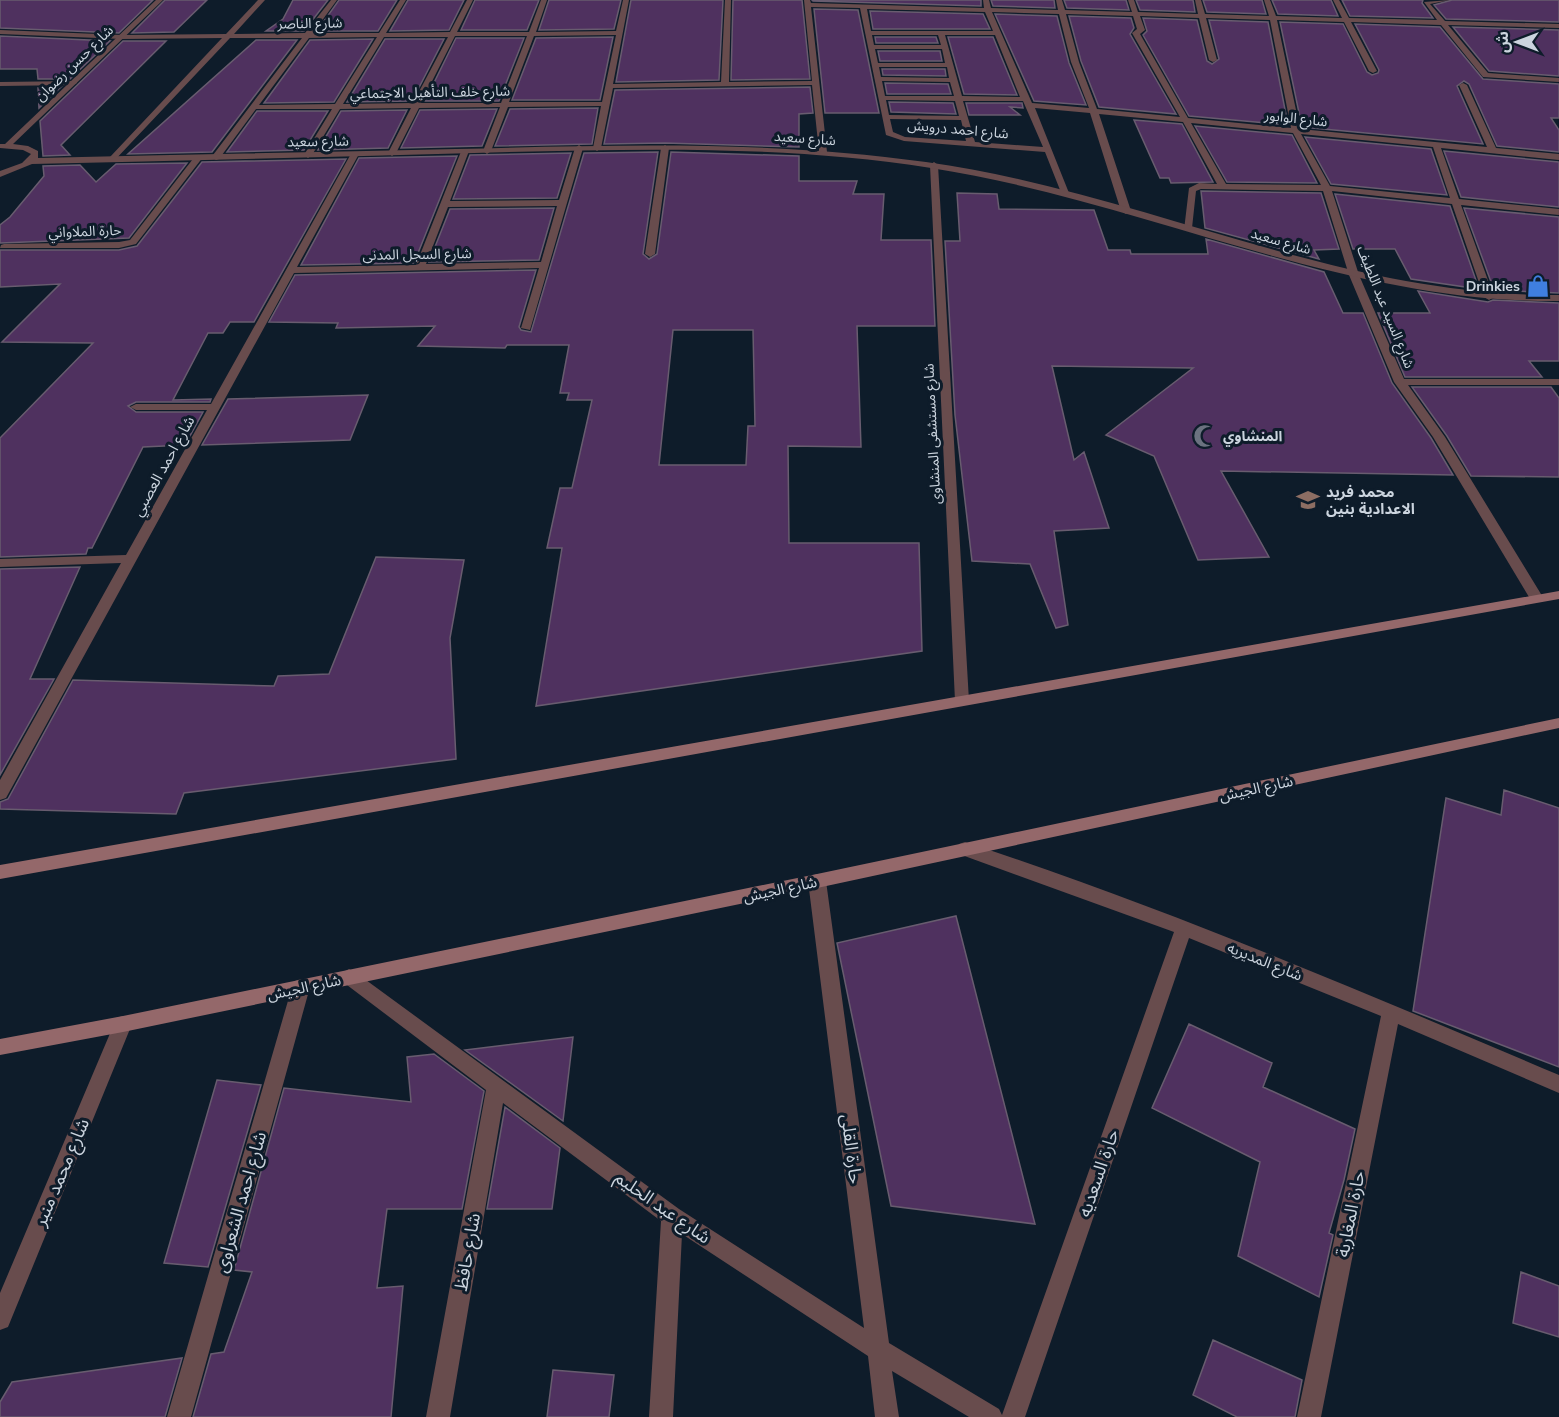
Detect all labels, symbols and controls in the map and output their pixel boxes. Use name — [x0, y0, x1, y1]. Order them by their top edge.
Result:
north arrow — [1487, 12, 1547, 72]
street label: شارع الناصر — [276, 13, 343, 35]
street label: شارع حسن رضوان — [31, 21, 118, 106]
text: ش — [1492, 31, 1512, 53]
street label: شارع خلف التأهيل الاجتماعي — [350, 82, 510, 105]
street label: شارع الوابور — [1262, 106, 1328, 132]
street label: شارع احمد درويش — [906, 116, 1009, 144]
street label: شارع سعيد — [773, 127, 837, 151]
street label: شارع سعيد — [287, 131, 349, 153]
street label: حارة الملاواني — [48, 221, 122, 244]
street label: شارع سعيد — [1248, 224, 1313, 260]
street label: شارع السيد عبد اللطيف — [1351, 243, 1419, 372]
street label: شارع السجل المدنى — [362, 244, 472, 266]
shop icon: Drinkies — [1525, 273, 1551, 299]
place label: Drinkies — [1466, 277, 1520, 295]
street label: شارع مستشفى المنشاوى — [919, 363, 947, 505]
street label: شارع احمد العصبي — [128, 412, 201, 521]
mosque icon: المنشاوي — [1192, 423, 1218, 449]
place label: المنشاوي — [1223, 427, 1282, 447]
place label: محمد فريد الاعدادية بنين — [1326, 482, 1415, 518]
school or university icon: محمد فريد الاعدادية بنين — [1295, 487, 1321, 513]
street label: شارع الجيش — [1217, 771, 1295, 808]
street label: شارع الجيش — [741, 872, 819, 909]
street label: شارع المديريه — [1224, 937, 1305, 987]
street label: شارع الجيش — [265, 970, 343, 1007]
street label: حارة القلى — [836, 1113, 868, 1185]
street label: شارع محمد منير — [28, 1115, 97, 1231]
street label: حارة السعديه — [1072, 1126, 1124, 1220]
street label: شارع احمد الشعراوى — [209, 1129, 274, 1276]
street label: شارع عبد الحليم — [609, 1165, 715, 1251]
street label: حارة المغاربة — [1330, 1169, 1370, 1259]
street label: شارع حافظ — [449, 1211, 488, 1293]

